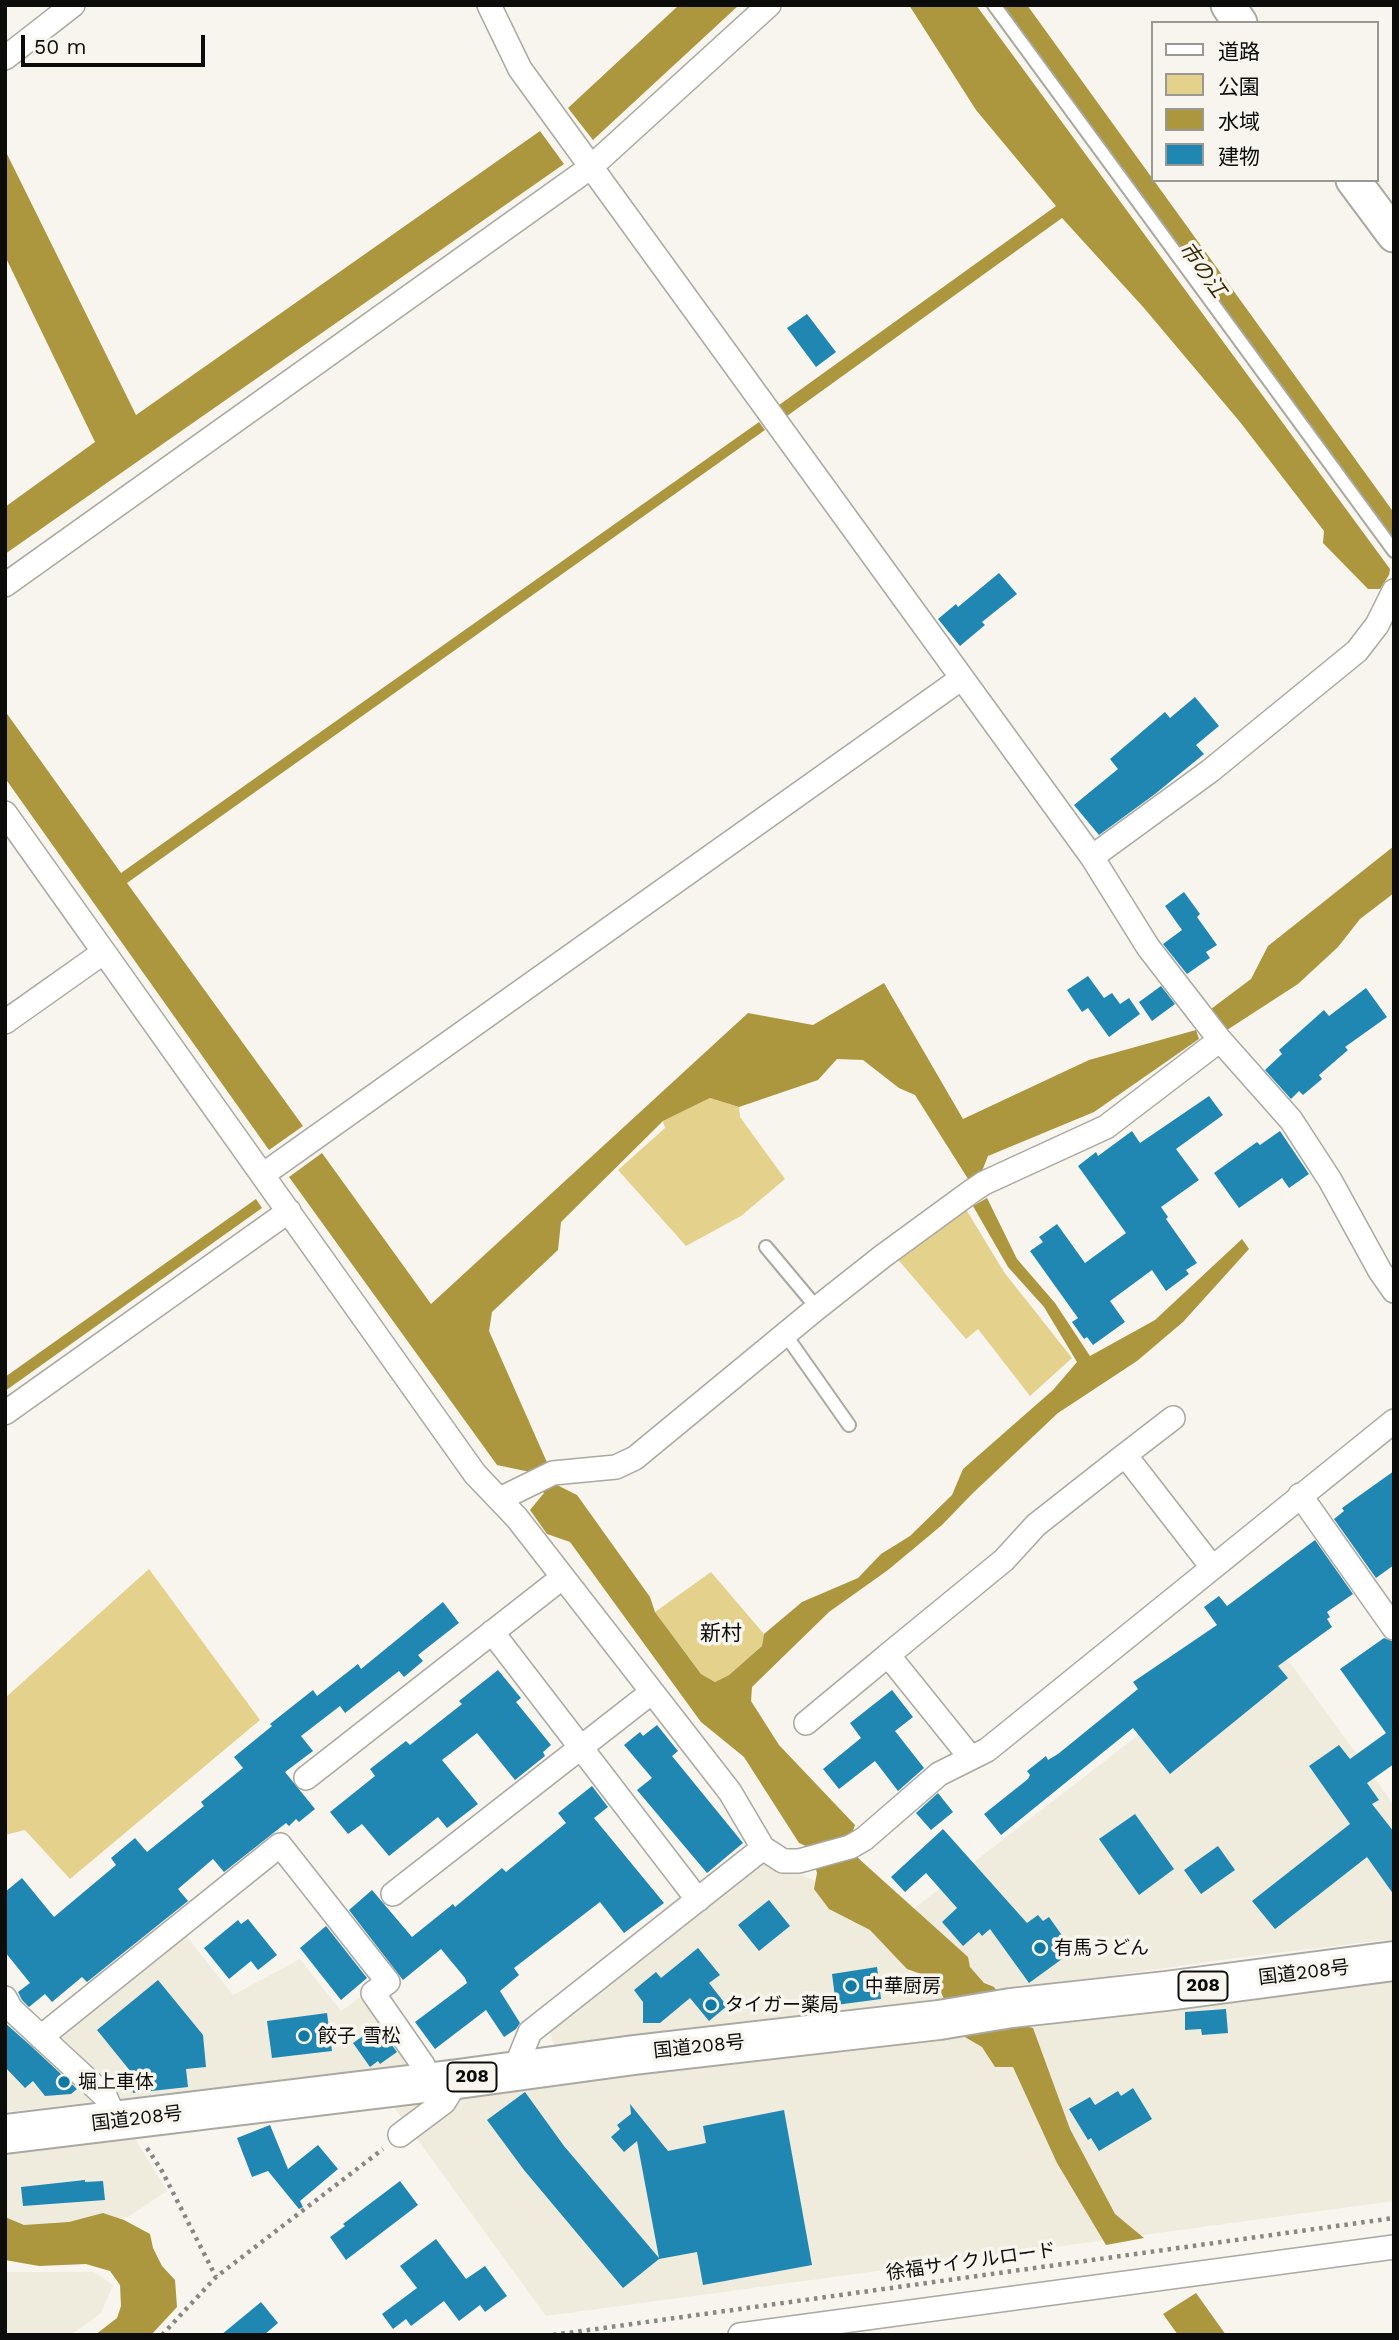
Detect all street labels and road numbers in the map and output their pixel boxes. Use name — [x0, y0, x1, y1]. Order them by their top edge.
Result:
street label: 国道208号 — [1257, 1956, 1351, 1990]
road number: 208 — [1178, 1972, 1228, 2000]
street label: 国道208号 — [652, 2031, 746, 2063]
road number: 208 — [448, 2062, 496, 2092]
street label: 国道208号 — [90, 2102, 184, 2136]
street label: 徐福サイクルロード — [885, 2239, 1057, 2285]

